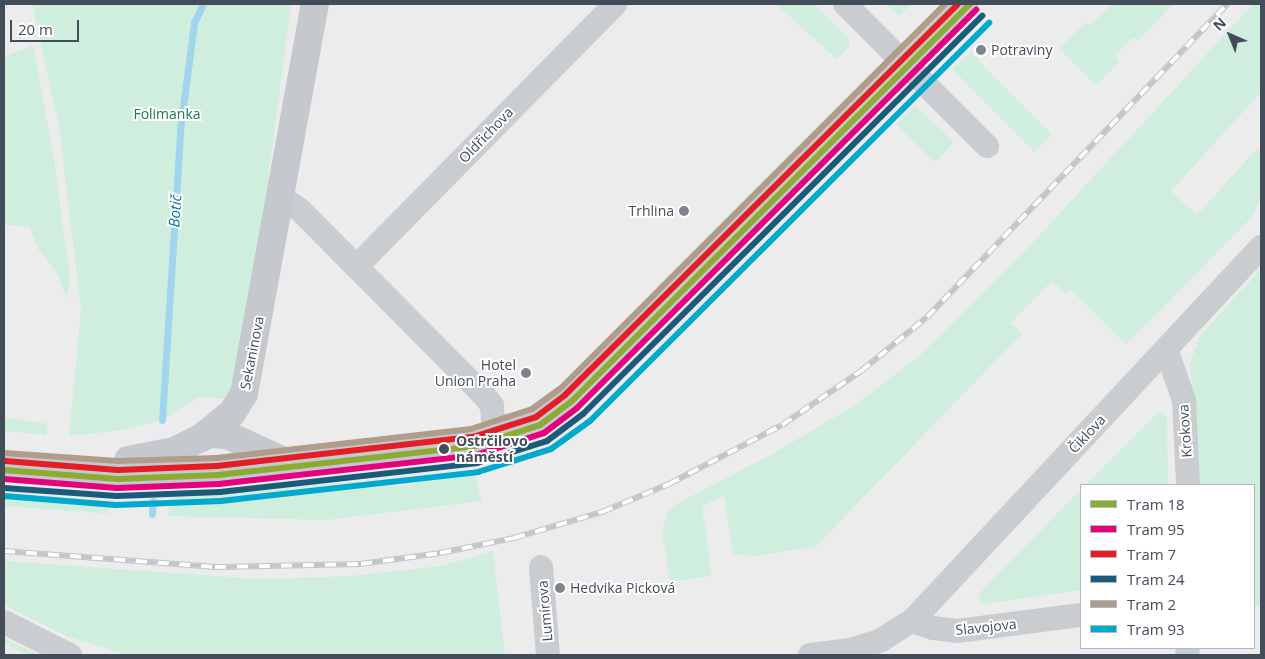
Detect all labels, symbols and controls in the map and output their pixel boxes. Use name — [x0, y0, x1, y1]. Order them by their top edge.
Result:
scale bar — [12, 10, 81, 42]
north arrow — [1205, 10, 1255, 60]
text: N — [1209, 13, 1230, 35]
text: 20 m — [18, 19, 53, 39]
place label: Potraviny — [991, 42, 1052, 58]
marker: Potraviny — [975, 44, 987, 56]
street label: Oldřichova — [455, 104, 517, 166]
park label: Folimanka — [133, 106, 201, 122]
water label: Botič — [165, 194, 185, 228]
place label: Trhlina — [629, 203, 674, 219]
marker: Trhlina — [678, 205, 690, 217]
street label: Sekaninova — [237, 315, 267, 391]
place label: Hotel Union Praha — [435, 357, 516, 390]
marker: Hotel Union Praha — [520, 367, 532, 379]
street label: Krokova — [1175, 404, 1195, 458]
street label: Čiklova — [1065, 411, 1109, 457]
place label: Ostrčilovo náměstí — [456, 433, 528, 466]
marker: Ostrčilovo náměstí — [435, 440, 453, 458]
legend — [1080, 484, 1255, 649]
text: Tram 18 — [1127, 494, 1185, 514]
text: Tram 95 — [1127, 519, 1185, 539]
text: Tram 7 — [1127, 544, 1176, 564]
text: Tram 24 — [1127, 569, 1185, 589]
street label: Lumírova — [534, 580, 556, 642]
place label: Hedvika Picková — [570, 580, 675, 596]
marker: Hedvika Picková — [554, 582, 566, 594]
text: Tram 2 — [1127, 594, 1176, 614]
street label: Slavojova — [955, 615, 1017, 639]
text: Tram 93 — [1127, 619, 1185, 639]

